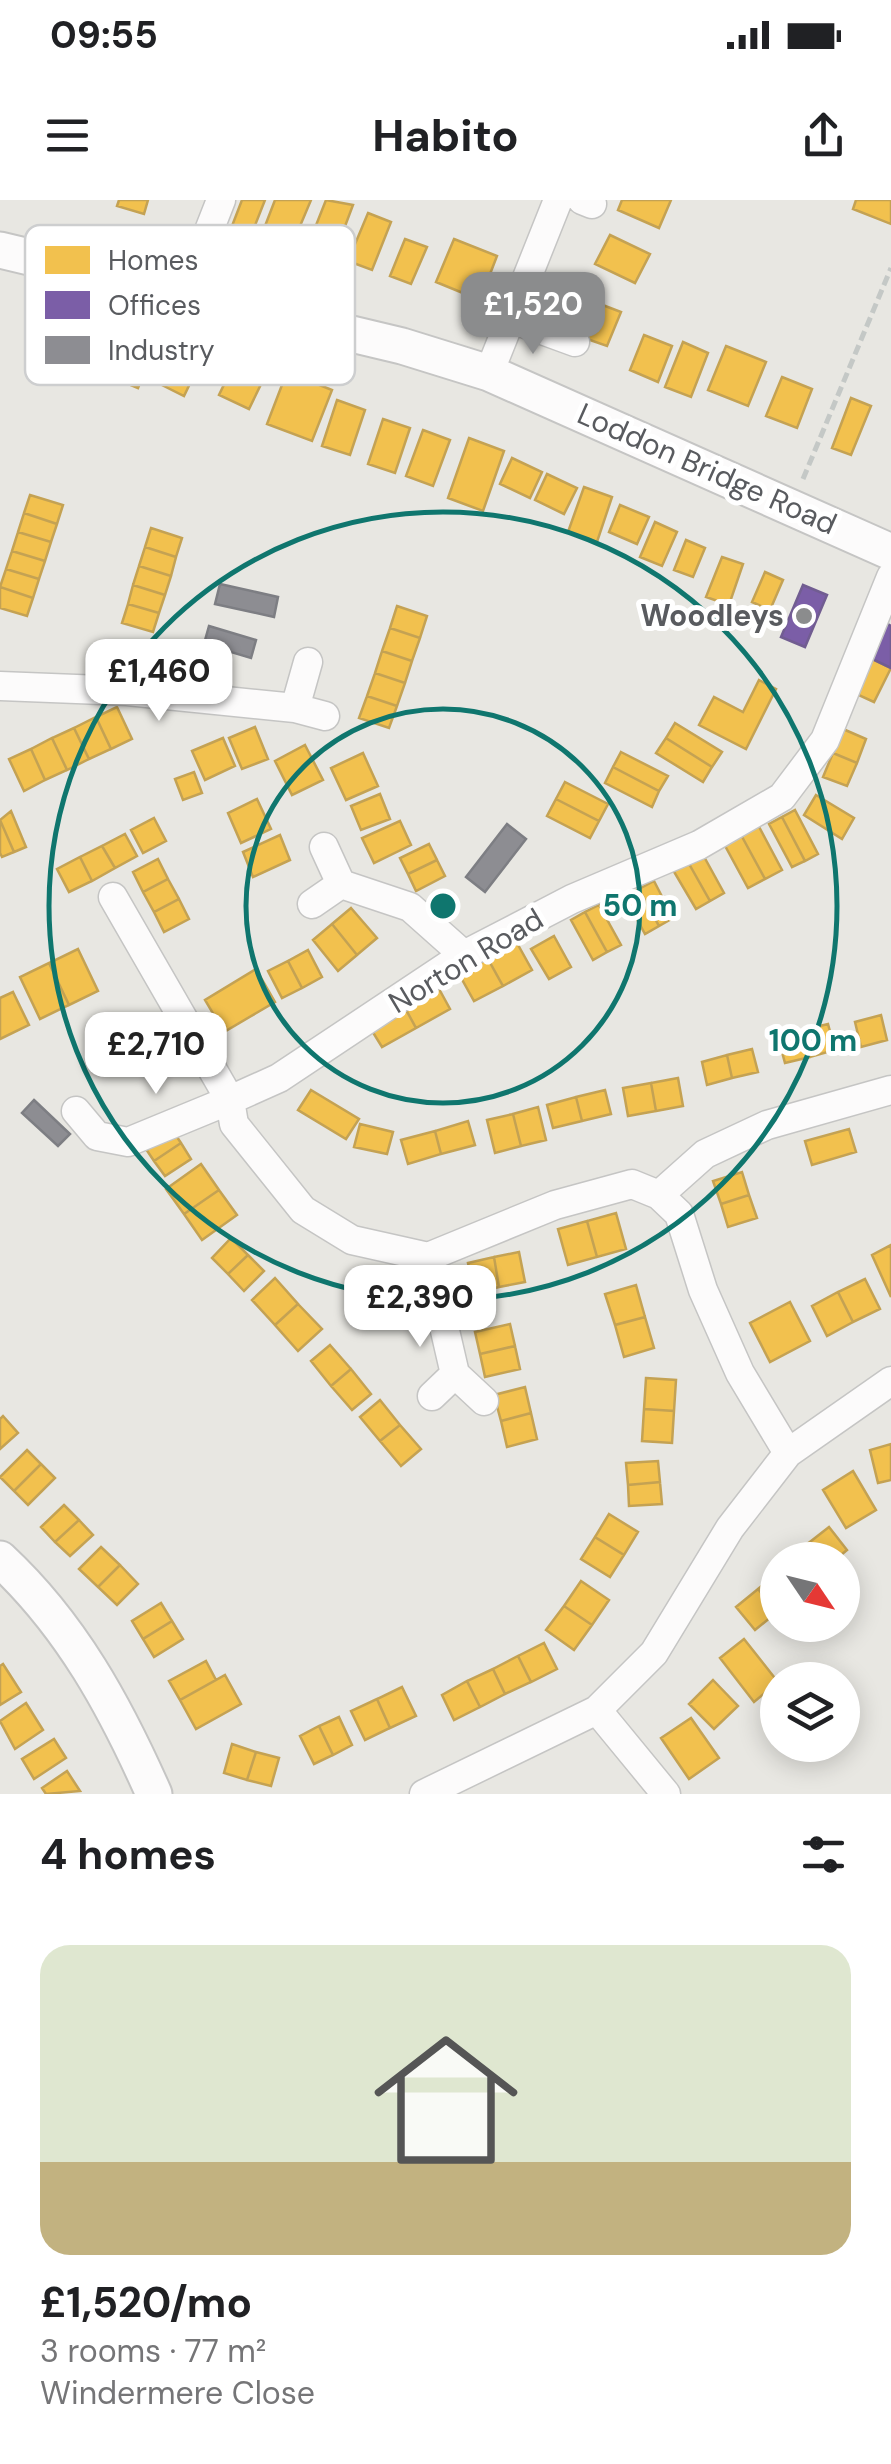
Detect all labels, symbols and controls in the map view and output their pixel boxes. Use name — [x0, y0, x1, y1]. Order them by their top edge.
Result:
text: 09:55 — [50, 10, 158, 60]
text: Habito — [372, 106, 519, 165]
icon: menu — [40, 108, 95, 163]
icon: share — [796, 108, 851, 163]
legend — [25, 225, 355, 385]
text: Homes — [108, 242, 199, 279]
pin: £1,520 — [452, 272, 614, 357]
text: £1,520 — [483, 283, 583, 325]
text: Offices — [108, 287, 201, 324]
text: Industry — [108, 332, 215, 369]
street label: Loddon Bridge Road — [571, 394, 843, 543]
place label: Woodleys — [640, 596, 784, 635]
marker: Woodleys — [793, 605, 815, 627]
pin: £1,460 — [78, 639, 240, 724]
text: £1,460 — [107, 650, 211, 692]
text: 50 m — [602, 886, 678, 925]
centre of rings — [425, 888, 461, 924]
street label: Norton Road — [381, 899, 550, 1022]
pin: £2,710 — [75, 1012, 237, 1097]
text: 100 m — [769, 1021, 857, 1060]
text: £2,710 — [107, 1023, 205, 1065]
pin: £2,390 — [339, 1265, 501, 1350]
text: £2,390 — [366, 1276, 474, 1318]
north arrow — [760, 1542, 860, 1642]
map controls — [760, 1542, 860, 1762]
button: layers — [760, 1662, 860, 1762]
text: 4 homes — [40, 1827, 216, 1882]
icon: filters — [796, 1827, 851, 1882]
icon: home — [356, 2010, 536, 2190]
text: £1,520/mo — [40, 2275, 252, 2330]
text: 3 rooms · 77 m² — [40, 2330, 266, 2372]
text: Windermere Close — [40, 2372, 315, 2414]

